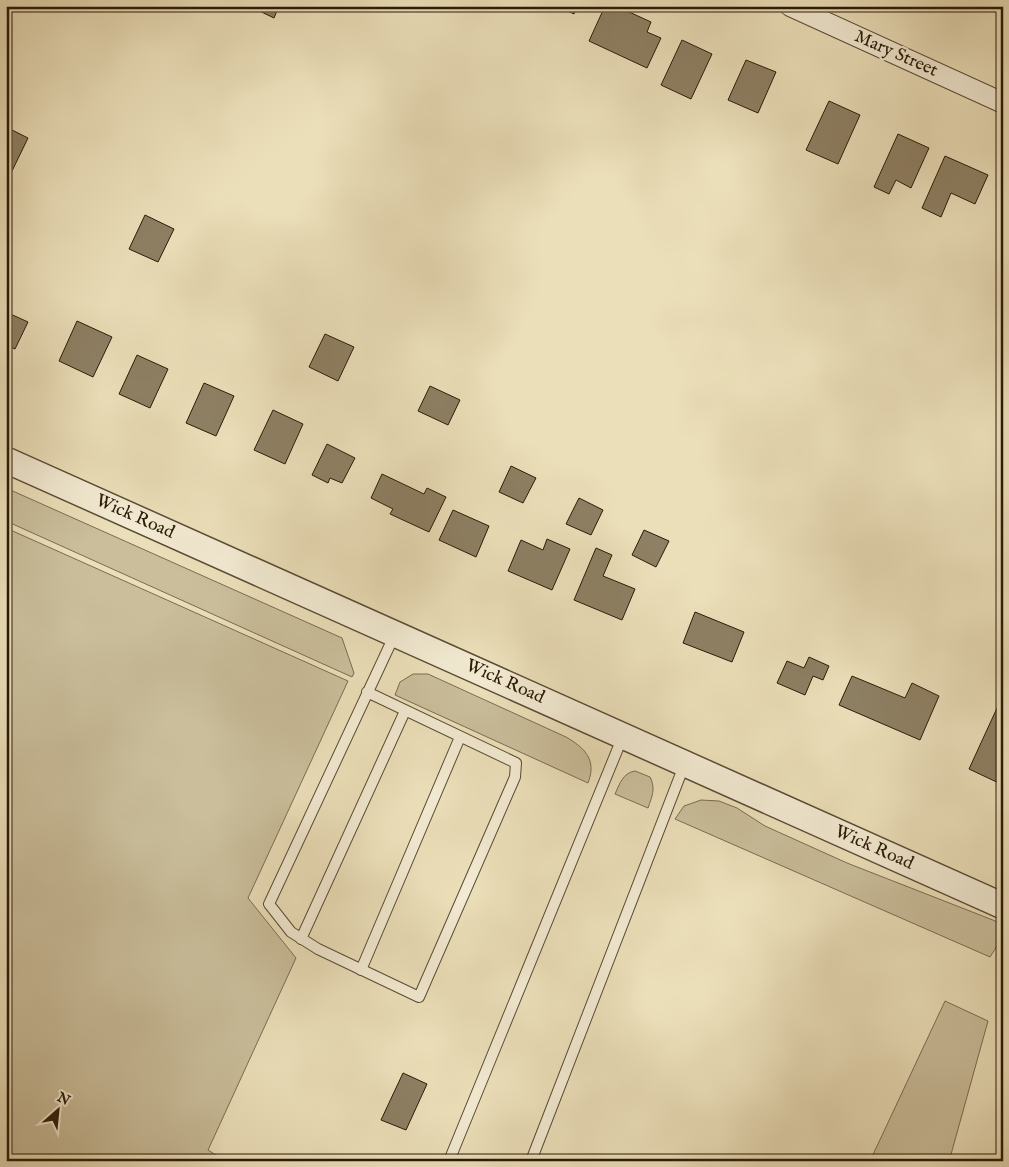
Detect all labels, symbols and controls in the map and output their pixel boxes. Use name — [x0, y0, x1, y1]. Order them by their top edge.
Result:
street label: Mary Street — [851, 25, 941, 83]
street label: Wick Road — [92, 489, 178, 545]
street label: Wick Road — [462, 654, 548, 710]
street label: Wick Road — [831, 820, 917, 876]
north arrow — [32, 1084, 82, 1134]
text: N — [53, 1088, 73, 1110]

